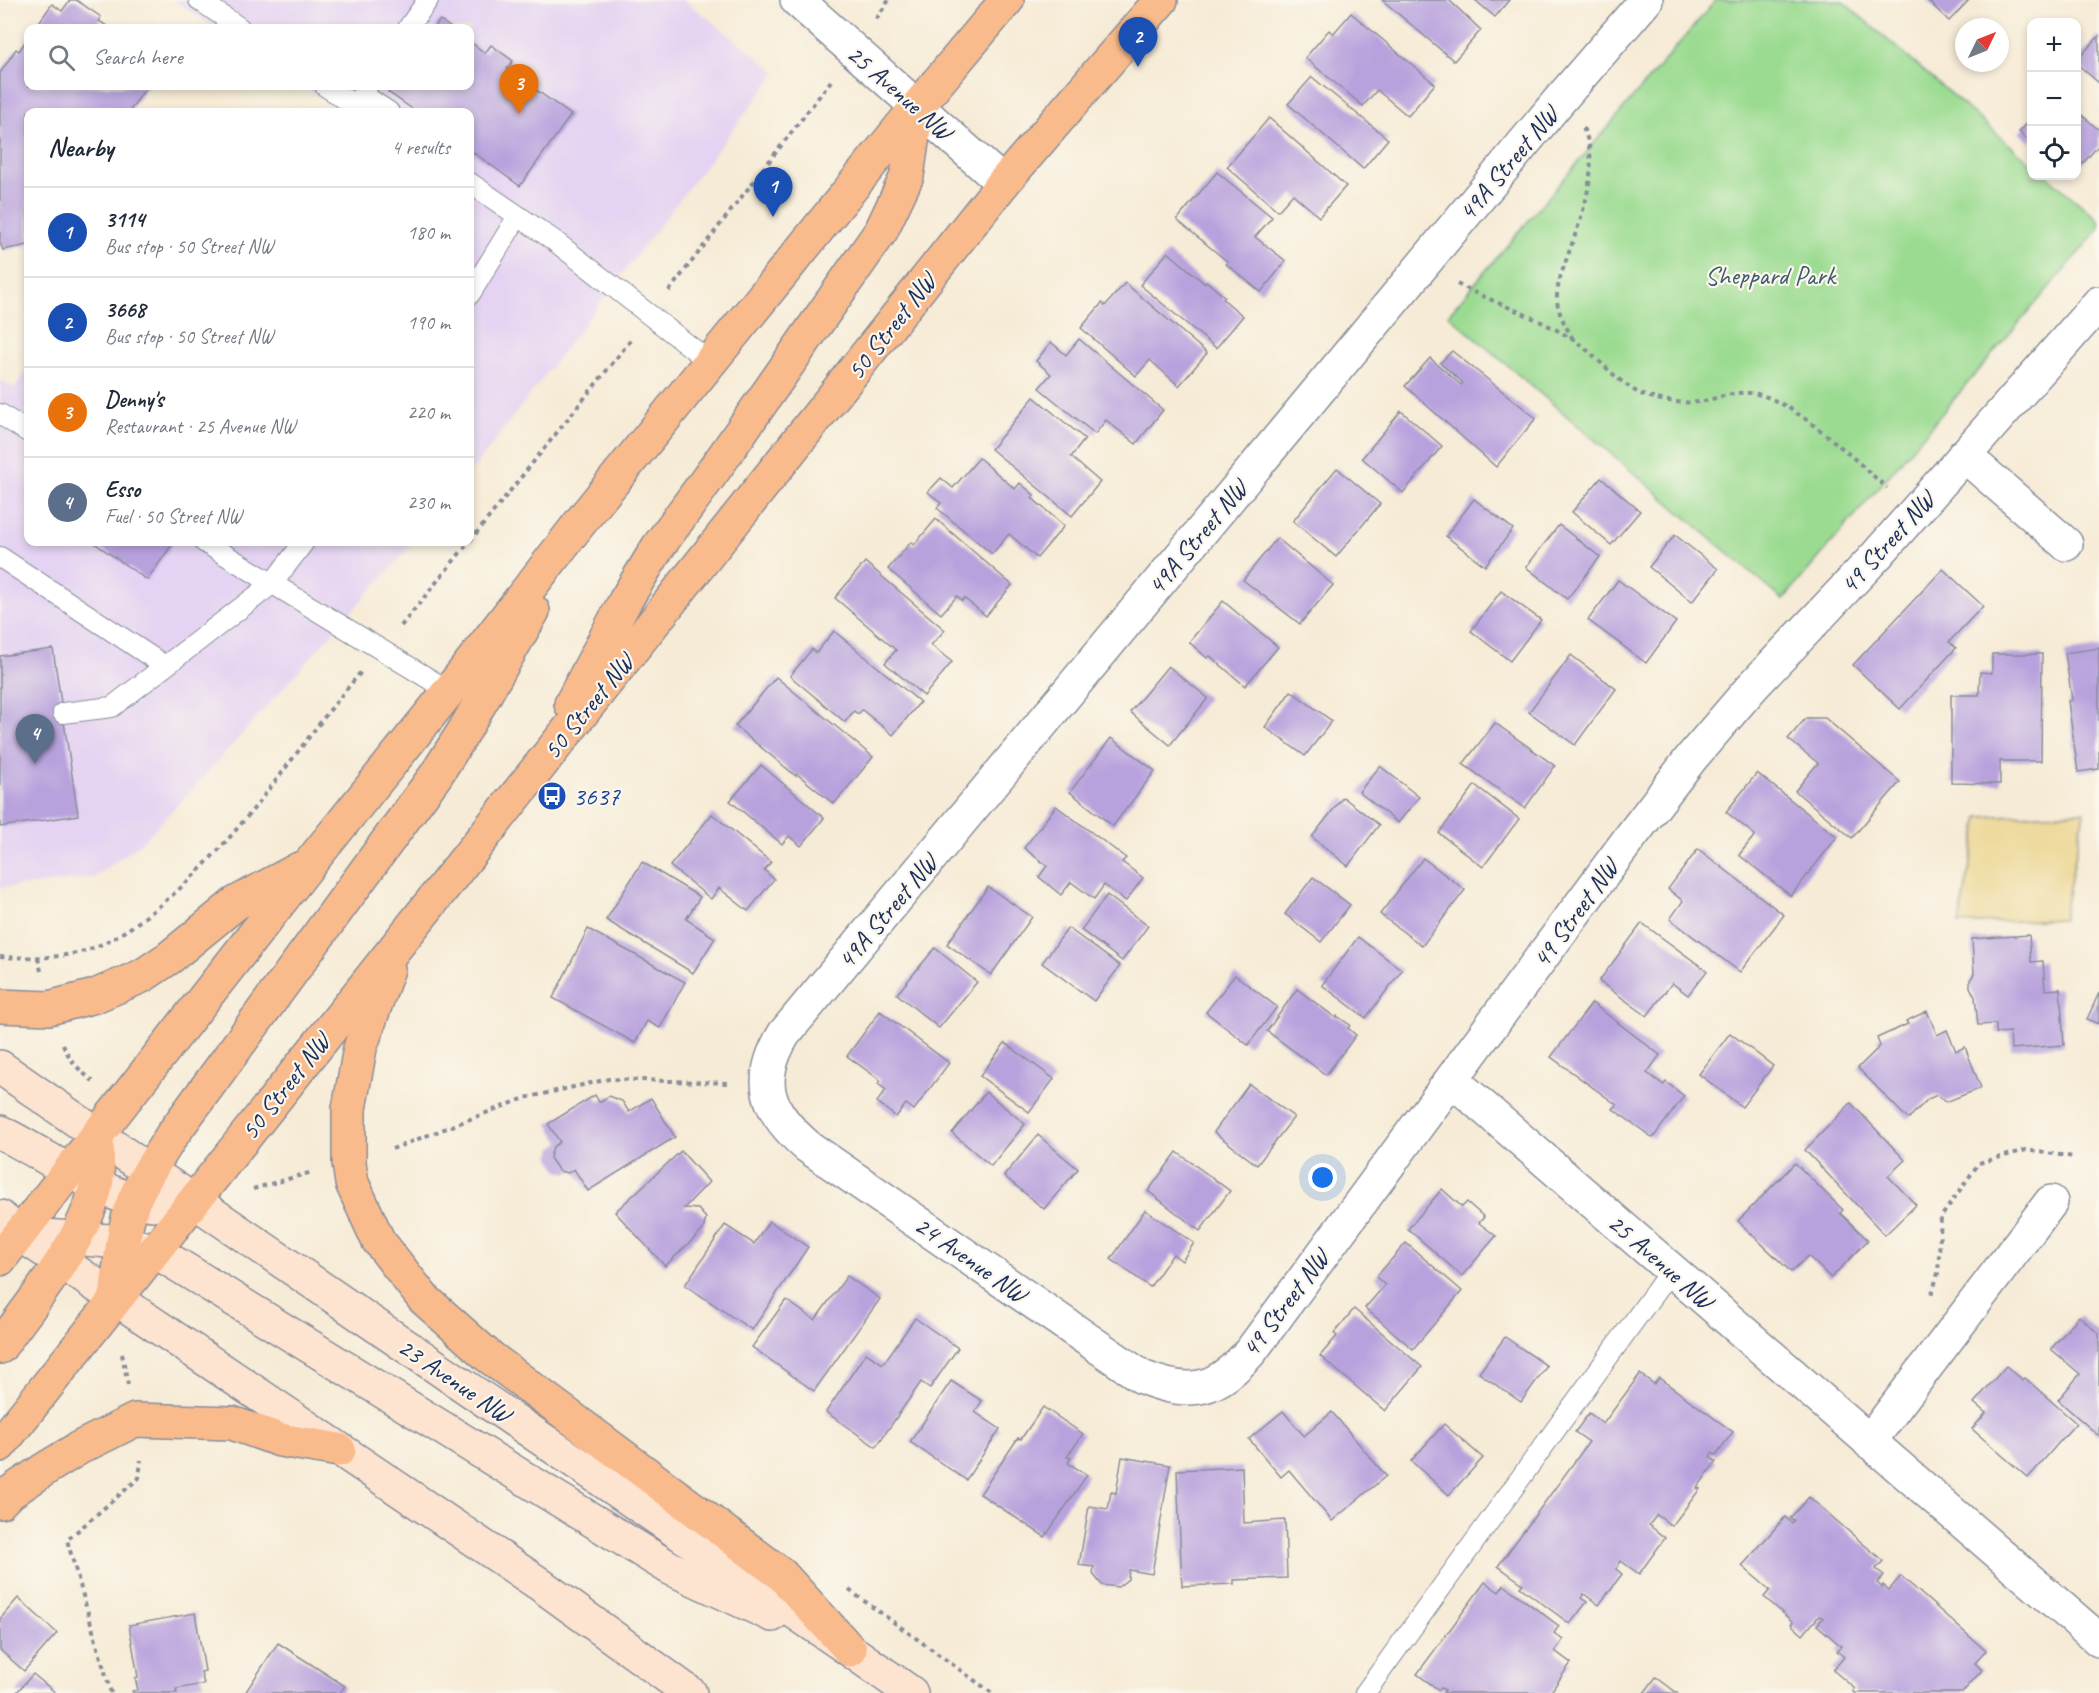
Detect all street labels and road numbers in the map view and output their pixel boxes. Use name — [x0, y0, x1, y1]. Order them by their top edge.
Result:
street label: 25 Avenue NW — [840, 37, 962, 150]
street label: 49A Street NW — [1451, 97, 1568, 228]
street label: 50 Street NW — [839, 264, 945, 386]
street label: 49A Street NW — [1140, 471, 1257, 602]
street label: 49 Street NW — [1833, 482, 1944, 601]
street label: 50 Street NW — [536, 644, 643, 766]
street label: 49A Street NW — [830, 845, 947, 976]
street label: 49 Street NW — [1525, 850, 1628, 974]
street label: 50 Street NW — [233, 1024, 339, 1146]
street label: 25 Avenue NW — [1601, 1206, 1723, 1319]
street label: 24 Avenue NW — [908, 1209, 1036, 1312]
street label: 49 Street NW — [1234, 1240, 1339, 1364]
street label: 23 Avenue NW — [392, 1330, 521, 1432]

